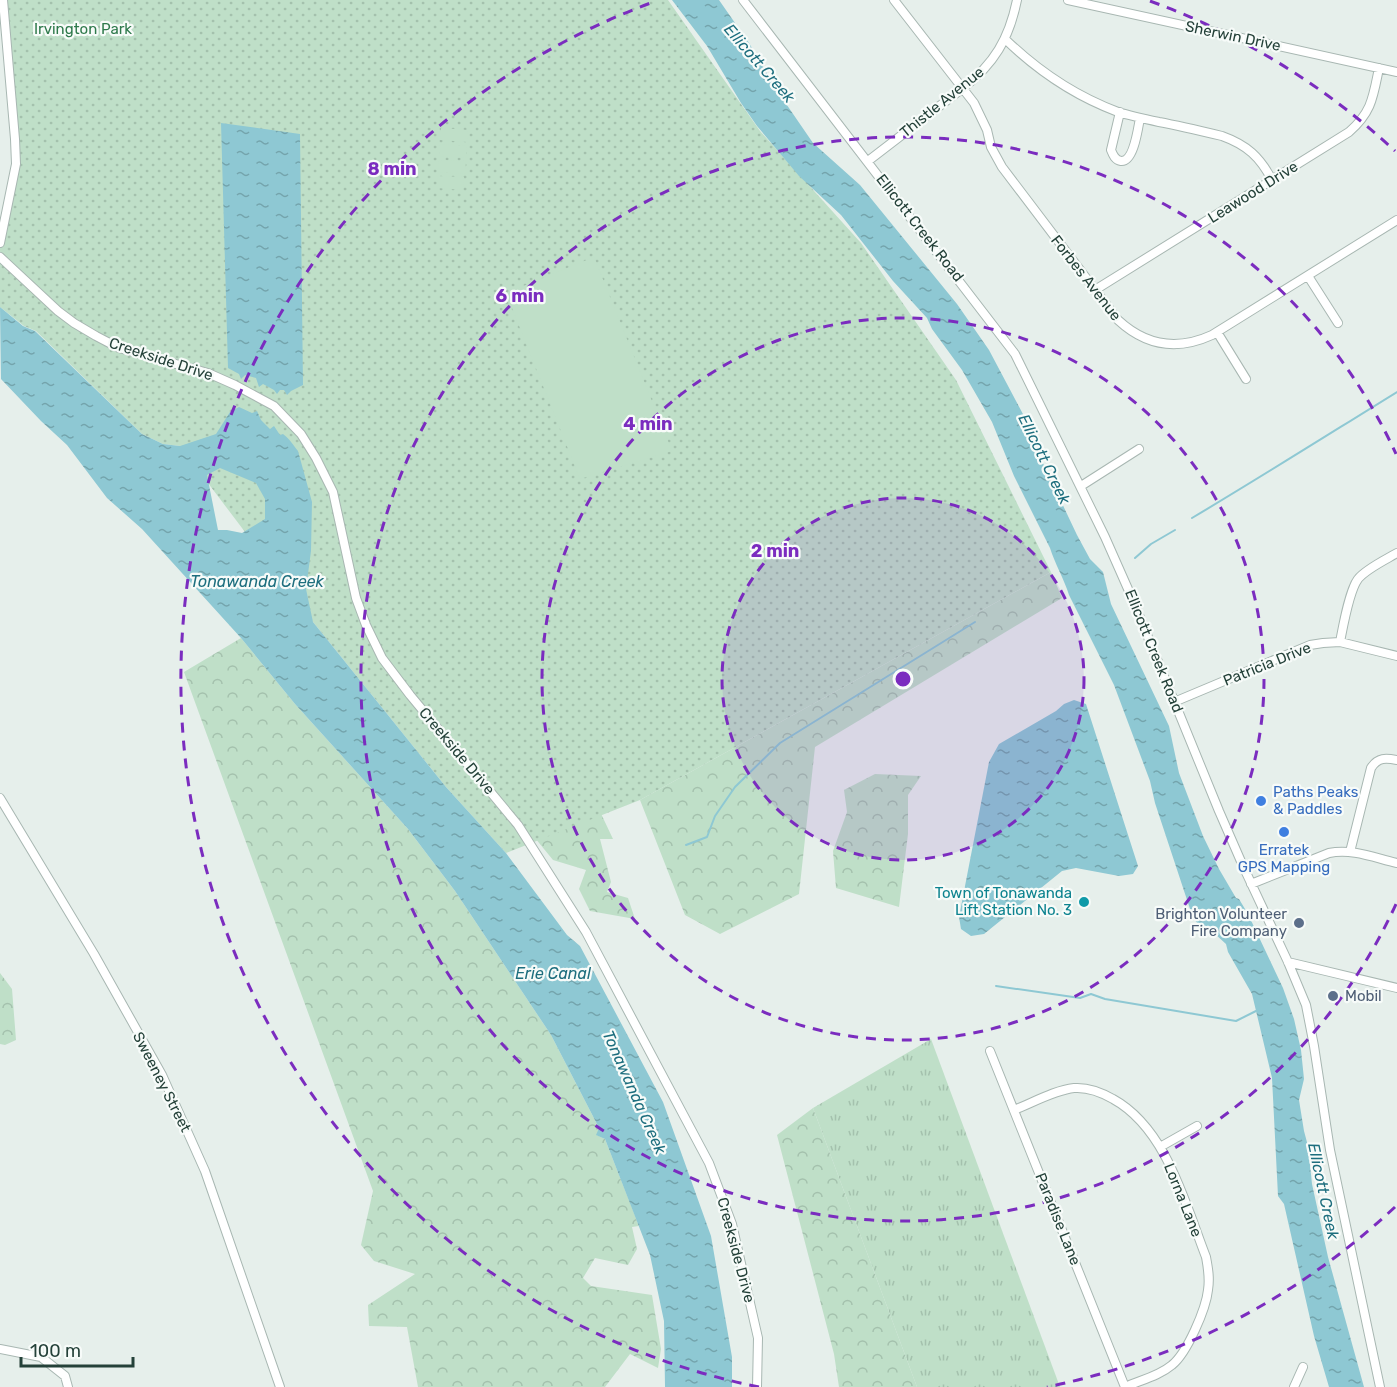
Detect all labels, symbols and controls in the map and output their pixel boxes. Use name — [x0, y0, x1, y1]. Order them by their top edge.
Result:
street label: Sherwin Drive — [1184, 17, 1282, 55]
park label: Irvington Park — [34, 20, 132, 38]
water label: Ellicott Creek — [720, 20, 800, 107]
street label: Thistle Avenue — [897, 63, 987, 141]
street label: Leawood Drive — [1205, 157, 1301, 227]
text: 8 min — [367, 158, 417, 180]
street label: Ellicott Creek Road — [872, 171, 968, 285]
street label: Forbes Avenue — [1047, 232, 1125, 324]
text: 6 min — [496, 285, 544, 307]
street label: Creekside Drive — [107, 334, 215, 384]
water label: Ellicott Creek — [1014, 411, 1075, 508]
text: 4 min — [623, 413, 673, 435]
text: 2 min — [751, 540, 799, 562]
water label: Tonawanda Creek — [190, 572, 325, 591]
street label: Ellicott Creek Road — [1121, 587, 1187, 715]
street label: Patricia Drive — [1221, 638, 1313, 690]
centre of rings — [893, 669, 913, 689]
street label: Creekside Drive — [415, 704, 499, 798]
place label: Paths Peaks & Paddles — [1273, 783, 1359, 818]
marker: Paths Peaks & Paddles — [1254, 794, 1268, 808]
marker: Erratek GPS Mapping — [1277, 825, 1291, 839]
place label: Erratek GPS Mapping — [1238, 841, 1330, 876]
place label: Town of Tonawanda Lift Station No. 3 — [935, 884, 1072, 919]
marker: Town of Tonawanda Lift Station No. 3 — [1077, 895, 1091, 909]
place label: Brighton Volunteer Fire Company — [1155, 905, 1287, 940]
marker: Brighton Volunteer Fire Company — [1292, 916, 1306, 930]
water label: Erie Canal — [515, 964, 592, 983]
place label: Mobil — [1345, 987, 1382, 1005]
marker: Mobil — [1326, 989, 1340, 1003]
water label: Tonawanda Creek — [599, 1027, 671, 1158]
street label: Sweeney Street — [129, 1029, 195, 1135]
water label: Ellicott Creek — [1304, 1141, 1343, 1242]
street label: Lorna Lane — [1160, 1161, 1206, 1239]
street label: Paradise Lane — [1031, 1170, 1085, 1268]
street label: Creekside Drive — [713, 1195, 759, 1305]
scale bar — [21, 1330, 134, 1368]
text: 100 m — [30, 1340, 81, 1362]

